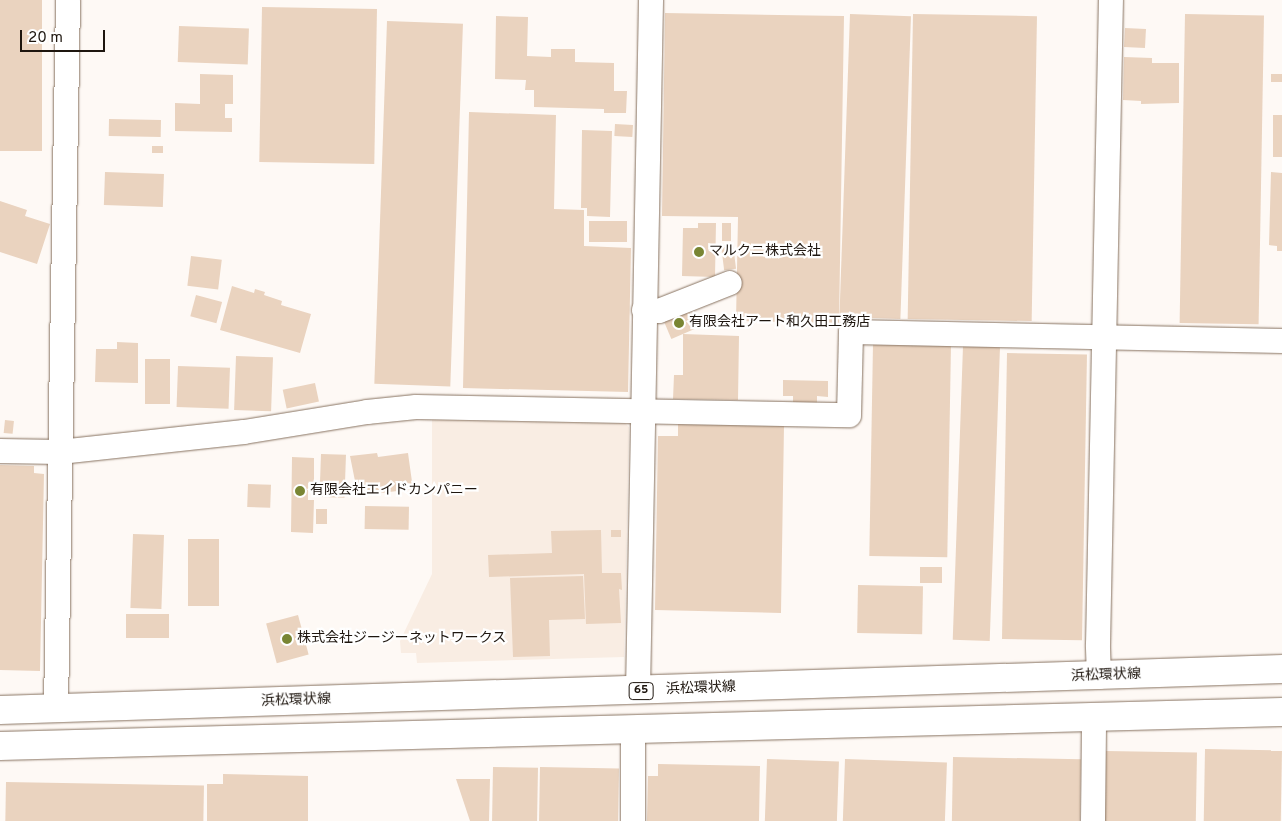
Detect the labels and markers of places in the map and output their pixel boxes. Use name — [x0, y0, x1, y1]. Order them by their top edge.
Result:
place label: マルクニ株式会社 — [709, 244, 821, 260]
marker: マルクニ株式会社 — [693, 246, 705, 258]
place label: 有限会社アート和久田工務店 — [689, 315, 870, 331]
marker: 有限会社アート和久田工務店 — [673, 317, 685, 329]
place label: 有限会社エイドカンパニー — [310, 483, 478, 499]
marker: 有限会社エイドカンパニー — [294, 485, 306, 497]
place label: 株式会社ジージーネットワークス — [297, 631, 507, 647]
marker: 株式会社ジージーネットワークス — [281, 633, 293, 645]

